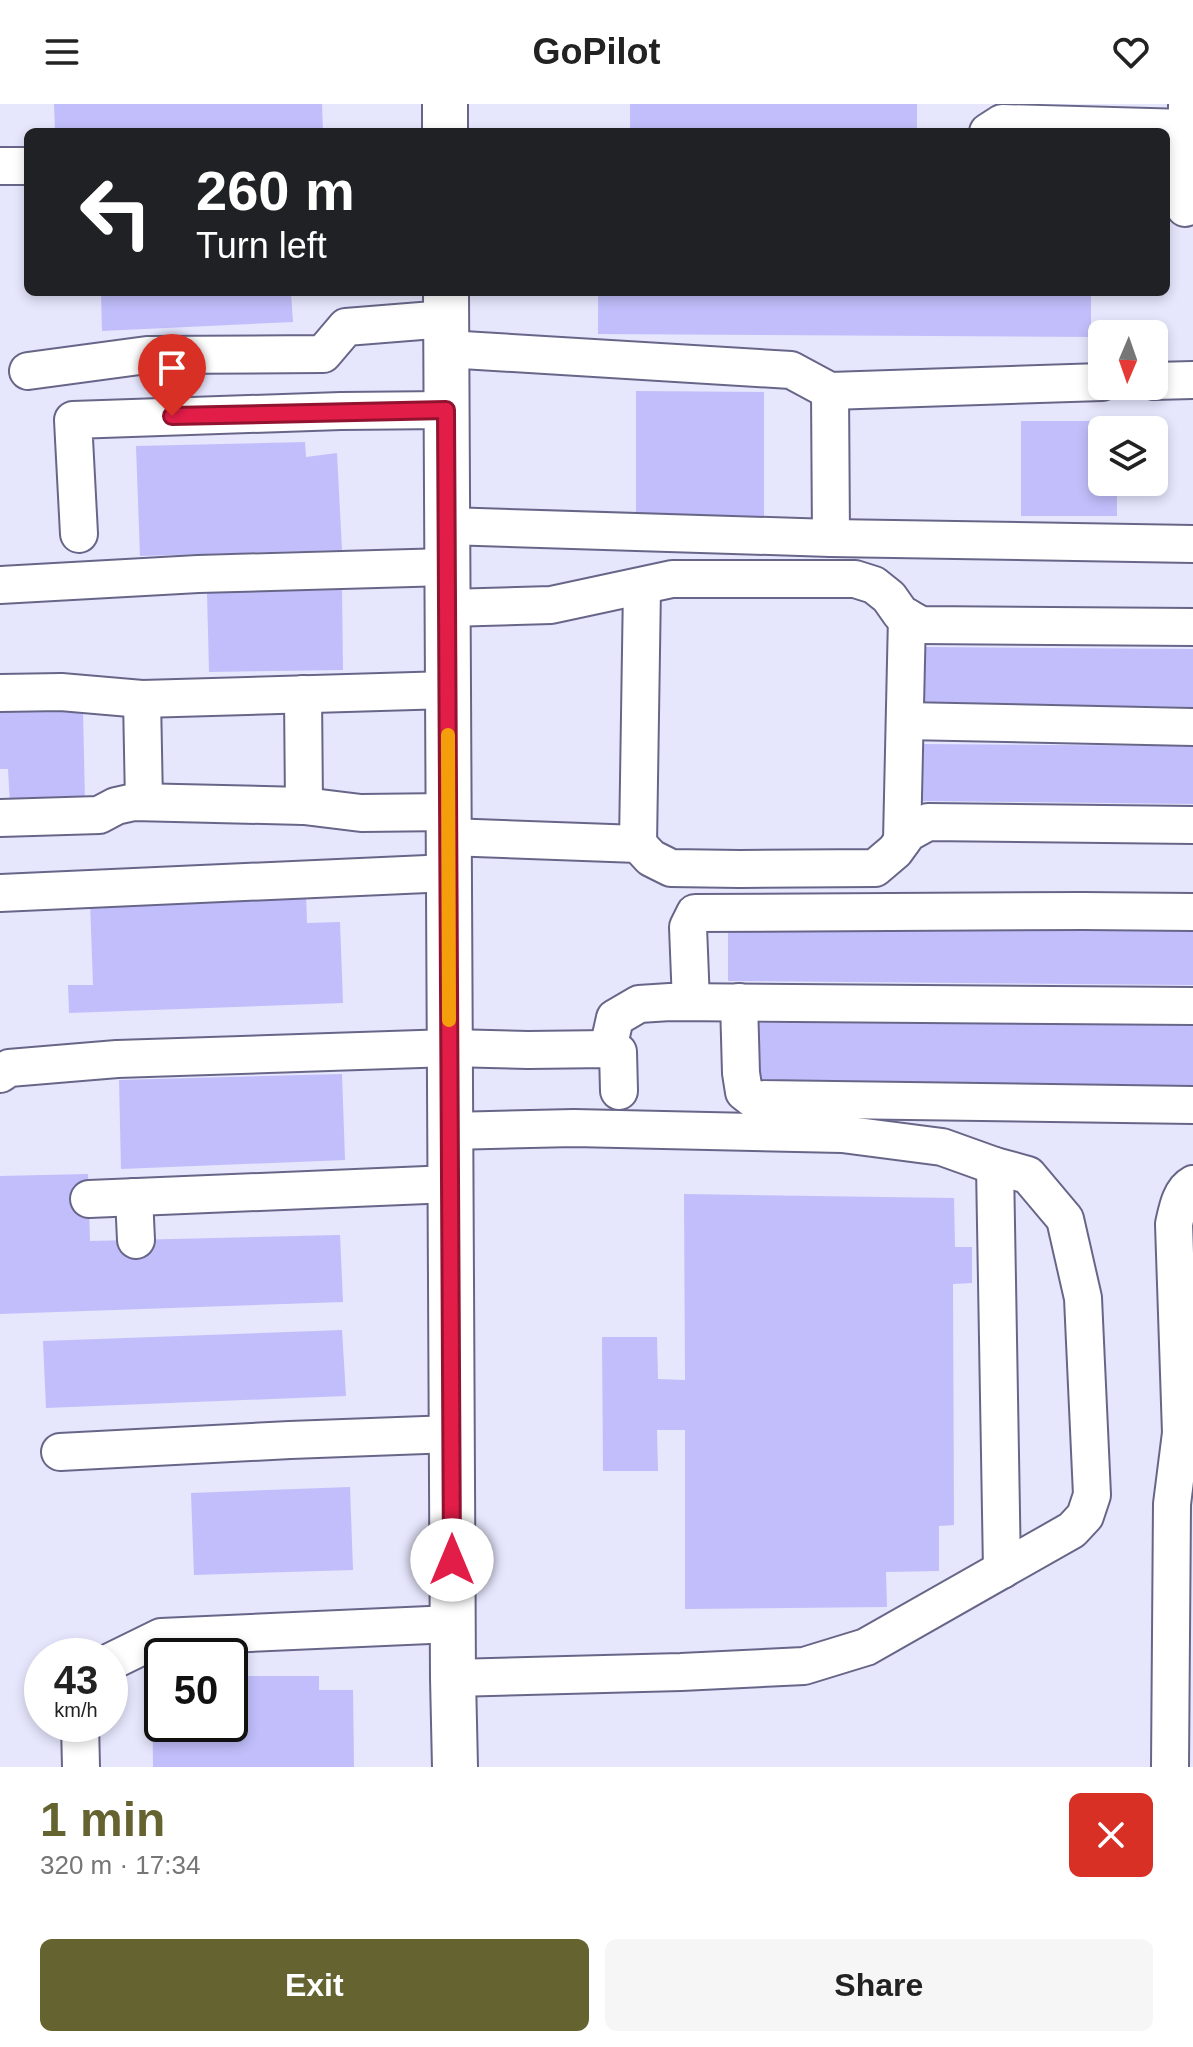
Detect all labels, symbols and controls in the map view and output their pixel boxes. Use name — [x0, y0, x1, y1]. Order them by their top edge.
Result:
icon: menu — [40, 30, 84, 74]
icon: heart — [1109, 30, 1153, 74]
text: GoPilot — [533, 31, 661, 72]
text: 260 m — [196, 159, 355, 222]
icon: left — [64, 160, 168, 264]
text: Turn left — [196, 225, 327, 266]
north arrow — [1088, 320, 1168, 400]
map controls — [1088, 320, 1168, 496]
pin — [138, 334, 206, 416]
icon: arrive — [150, 346, 194, 390]
button: layers — [1088, 416, 1168, 496]
position arrow — [410, 1518, 494, 1602]
speed limit sign: 50 — [144, 1638, 248, 1742]
text: 43 — [54, 1658, 98, 1702]
text: km/h — [54, 1699, 98, 1721]
text: 1 min — [40, 1793, 165, 1846]
button: close — [1069, 1793, 1153, 1877]
text: 320 m · 17:34 — [40, 1850, 200, 1880]
button: Exit — [40, 1939, 589, 2031]
button: Share — [605, 1939, 1153, 2031]

